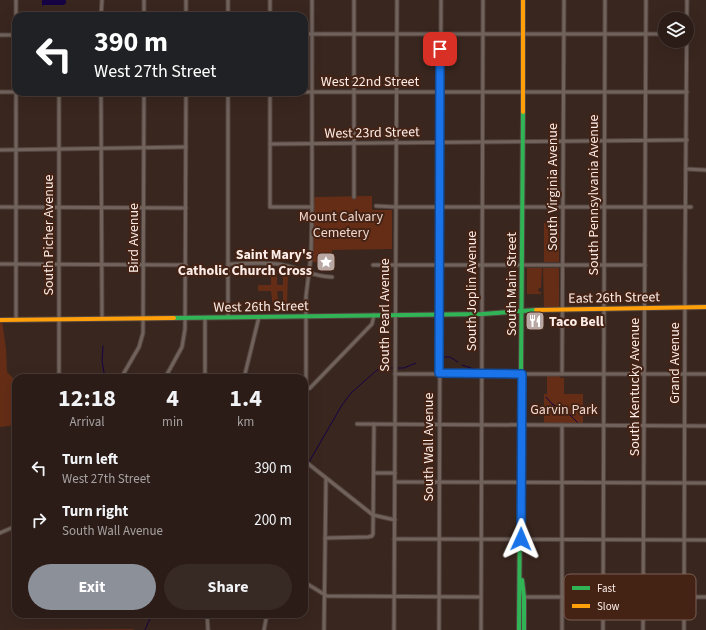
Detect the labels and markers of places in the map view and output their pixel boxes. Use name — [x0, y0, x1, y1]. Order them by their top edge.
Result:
pin — [423, 32, 457, 66]
place label: Saint Mary's Catholic Church Cross — [178, 245, 312, 281]
place icon: Saint Mary's Catholic Church Cross — [315, 251, 337, 273]
restaurant icon: Taco Bell — [524, 310, 546, 332]
place label: Taco Bell — [549, 312, 604, 332]

